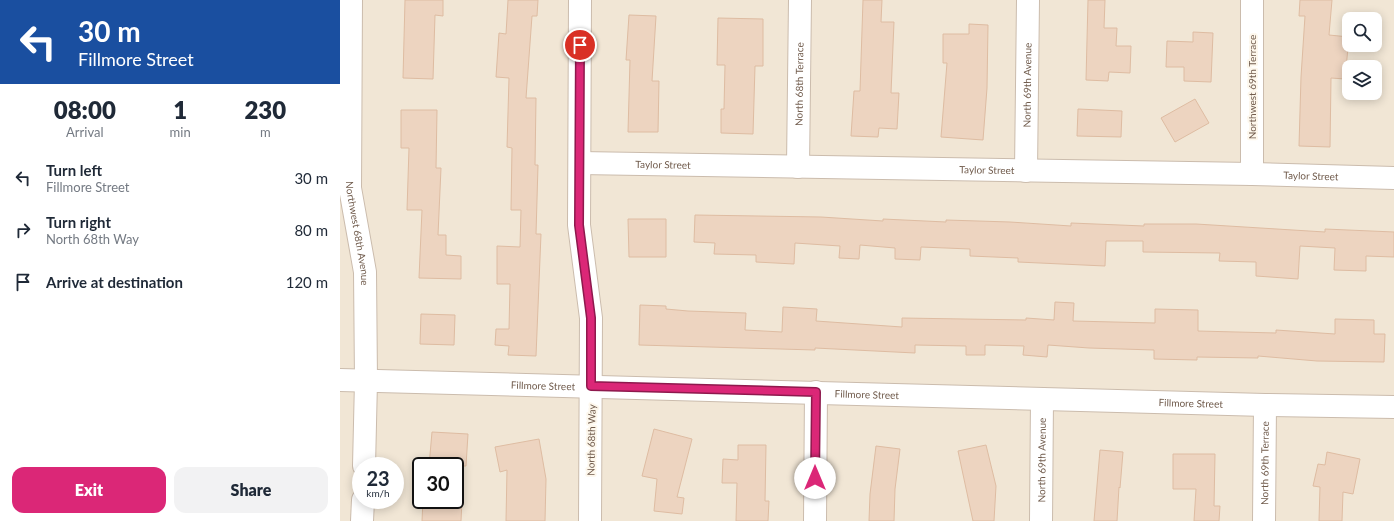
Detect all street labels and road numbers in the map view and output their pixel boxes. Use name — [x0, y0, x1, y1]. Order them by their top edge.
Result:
street label: Northwest 69th Terrace — [1246, 35, 1258, 139]
street label: North 68th Terrace — [792, 42, 805, 126]
street label: North 69th Avenue — [1021, 43, 1034, 127]
street label: Taylor Street — [635, 158, 691, 171]
street label: Taylor Street — [959, 163, 1015, 176]
street label: Taylor Street — [1283, 169, 1339, 182]
street label: Northwest 68th Avenue — [344, 181, 371, 286]
street label: Fillmore Street — [511, 379, 576, 392]
street label: Fillmore Street — [834, 387, 900, 401]
street label: Fillmore Street — [1158, 396, 1223, 410]
street label: North 68th Way — [584, 403, 598, 476]
street label: North 69th Avenue — [1035, 418, 1048, 502]
street label: North 69th Terrace — [1258, 421, 1271, 505]

